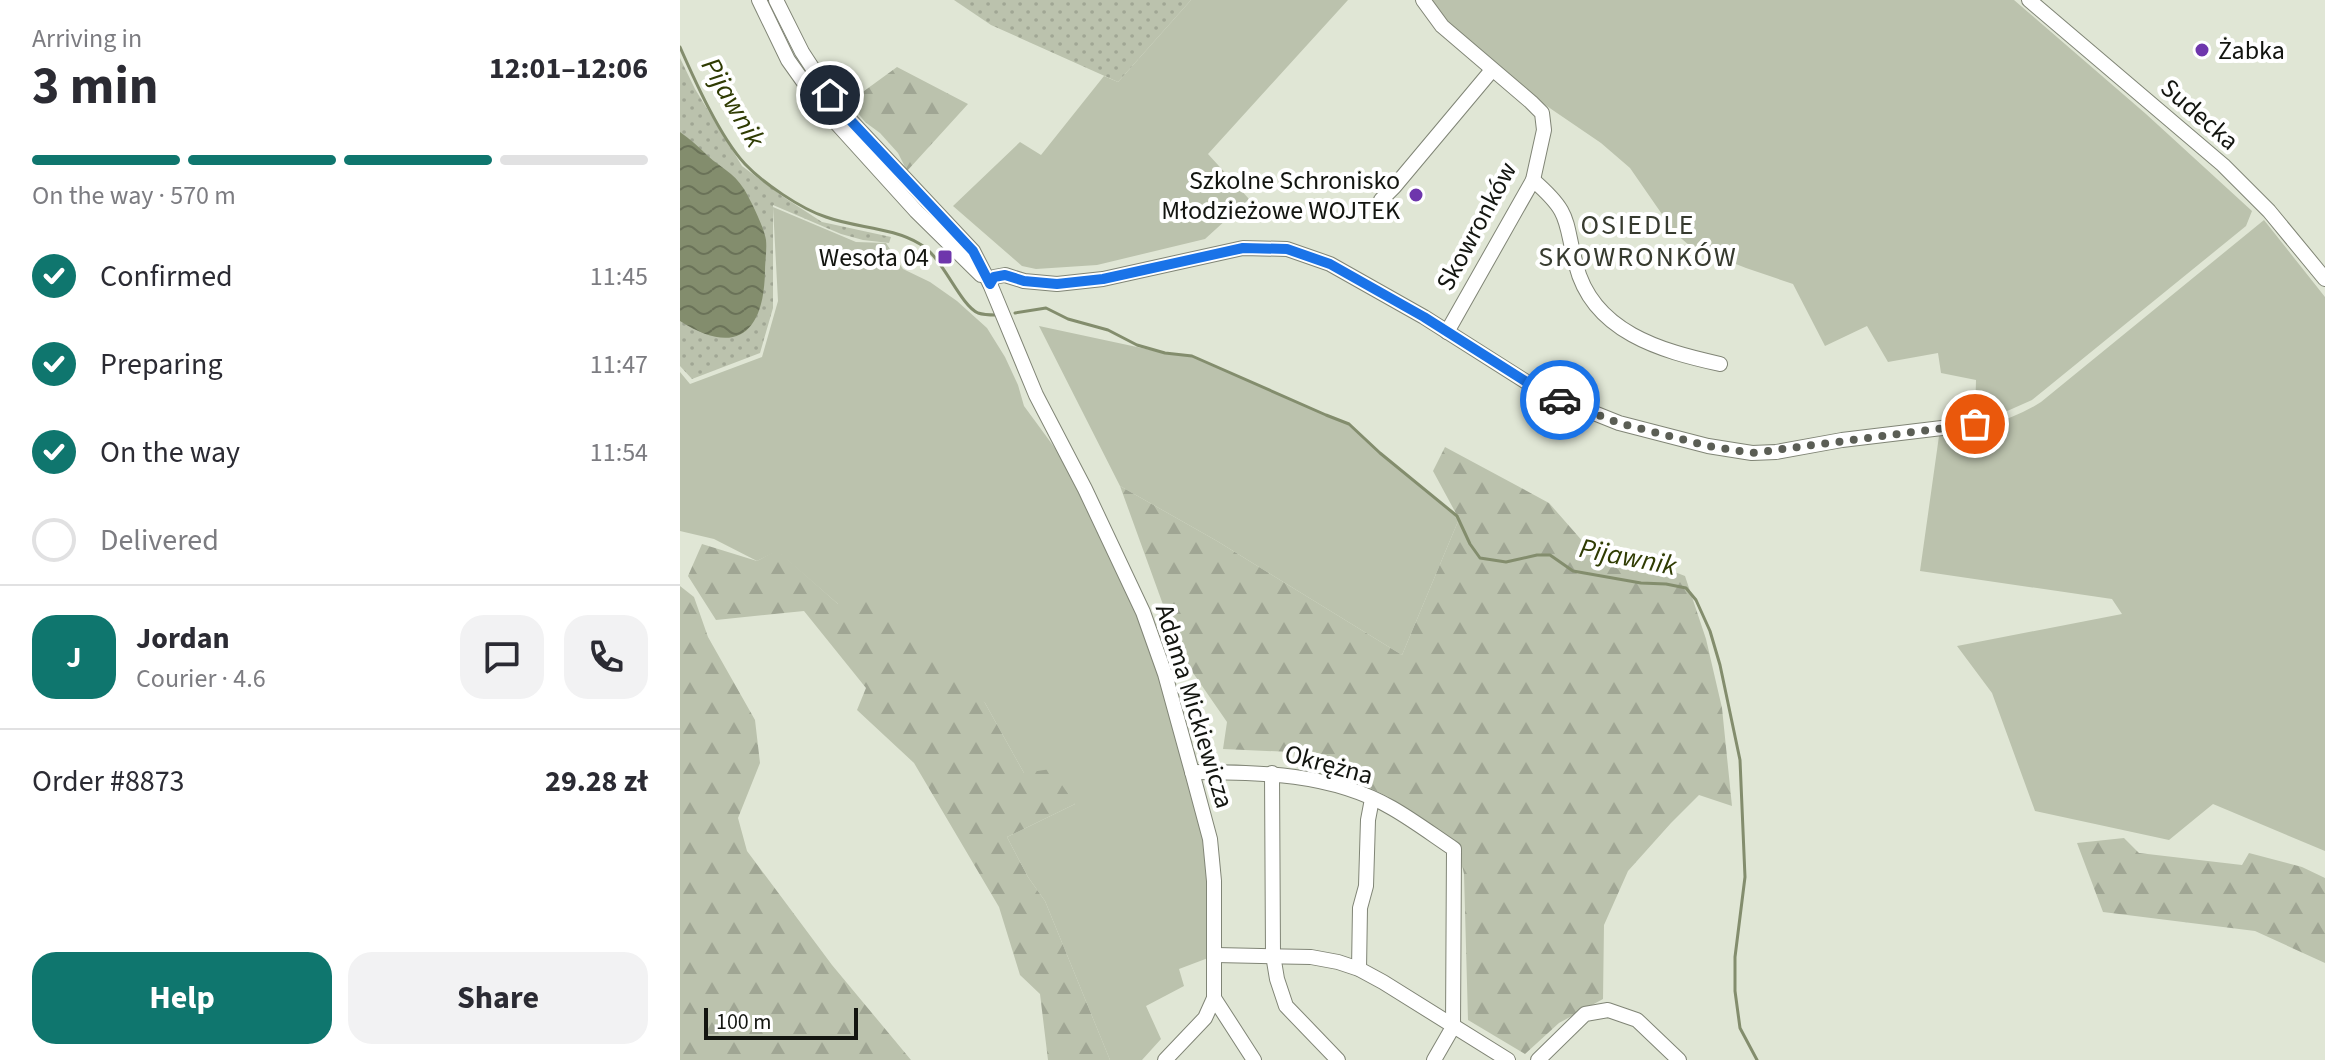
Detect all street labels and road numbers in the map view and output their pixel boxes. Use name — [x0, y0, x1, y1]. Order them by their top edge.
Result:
street label: Sudecka — [2152, 70, 2247, 159]
street label: Skowronków — [1427, 155, 1526, 297]
street label: Adama Mickiewicza — [1146, 600, 1243, 813]
street label: Okrężna — [1281, 735, 1377, 794]

